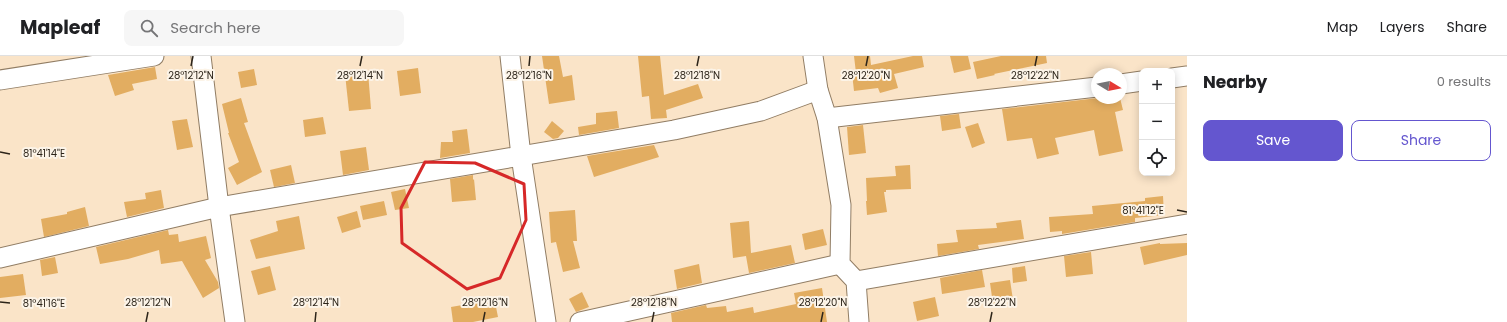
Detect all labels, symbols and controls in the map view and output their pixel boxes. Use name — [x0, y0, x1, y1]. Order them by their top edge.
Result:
search box — [124, 10, 404, 46]
text: Mapleaf — [20, 14, 100, 41]
icon: search — [138, 17, 160, 39]
text: Search here — [170, 17, 261, 38]
text: Map — [1327, 17, 1358, 37]
text: Layers — [1380, 17, 1424, 37]
text: Share — [1446, 17, 1487, 37]
text: 28°12'12"N — [168, 68, 214, 83]
text: 28°12'14"N — [337, 68, 383, 83]
text: 28°12'16"N — [506, 68, 552, 83]
text: 28°12'18"N — [674, 68, 720, 83]
text: 28°12'20"N — [842, 68, 890, 83]
text: 28°12'22"N — [1011, 68, 1059, 83]
north arrow — [1091, 68, 1127, 104]
map controls — [1139, 68, 1175, 176]
button: + — [1139, 68, 1175, 104]
text: Nearby — [1203, 70, 1267, 94]
text: 0 results — [1437, 72, 1491, 91]
button: − — [1139, 104, 1175, 140]
button: Save — [1203, 120, 1343, 161]
button: Share — [1351, 120, 1491, 161]
button: locate — [1139, 140, 1175, 176]
text: 81°41'14"E — [23, 146, 65, 161]
text: 81°41'12"E — [1122, 203, 1164, 218]
text: 28°12'12"N — [125, 295, 171, 310]
text: 28°12'14"N — [293, 295, 339, 310]
text: 28°12'16"N — [462, 295, 508, 310]
text: 28°12'18"N — [631, 295, 677, 310]
text: 28°12'20"N — [799, 295, 847, 310]
text: 28°12'22"N — [968, 295, 1016, 310]
text: 81°41'16"E — [23, 296, 65, 311]

